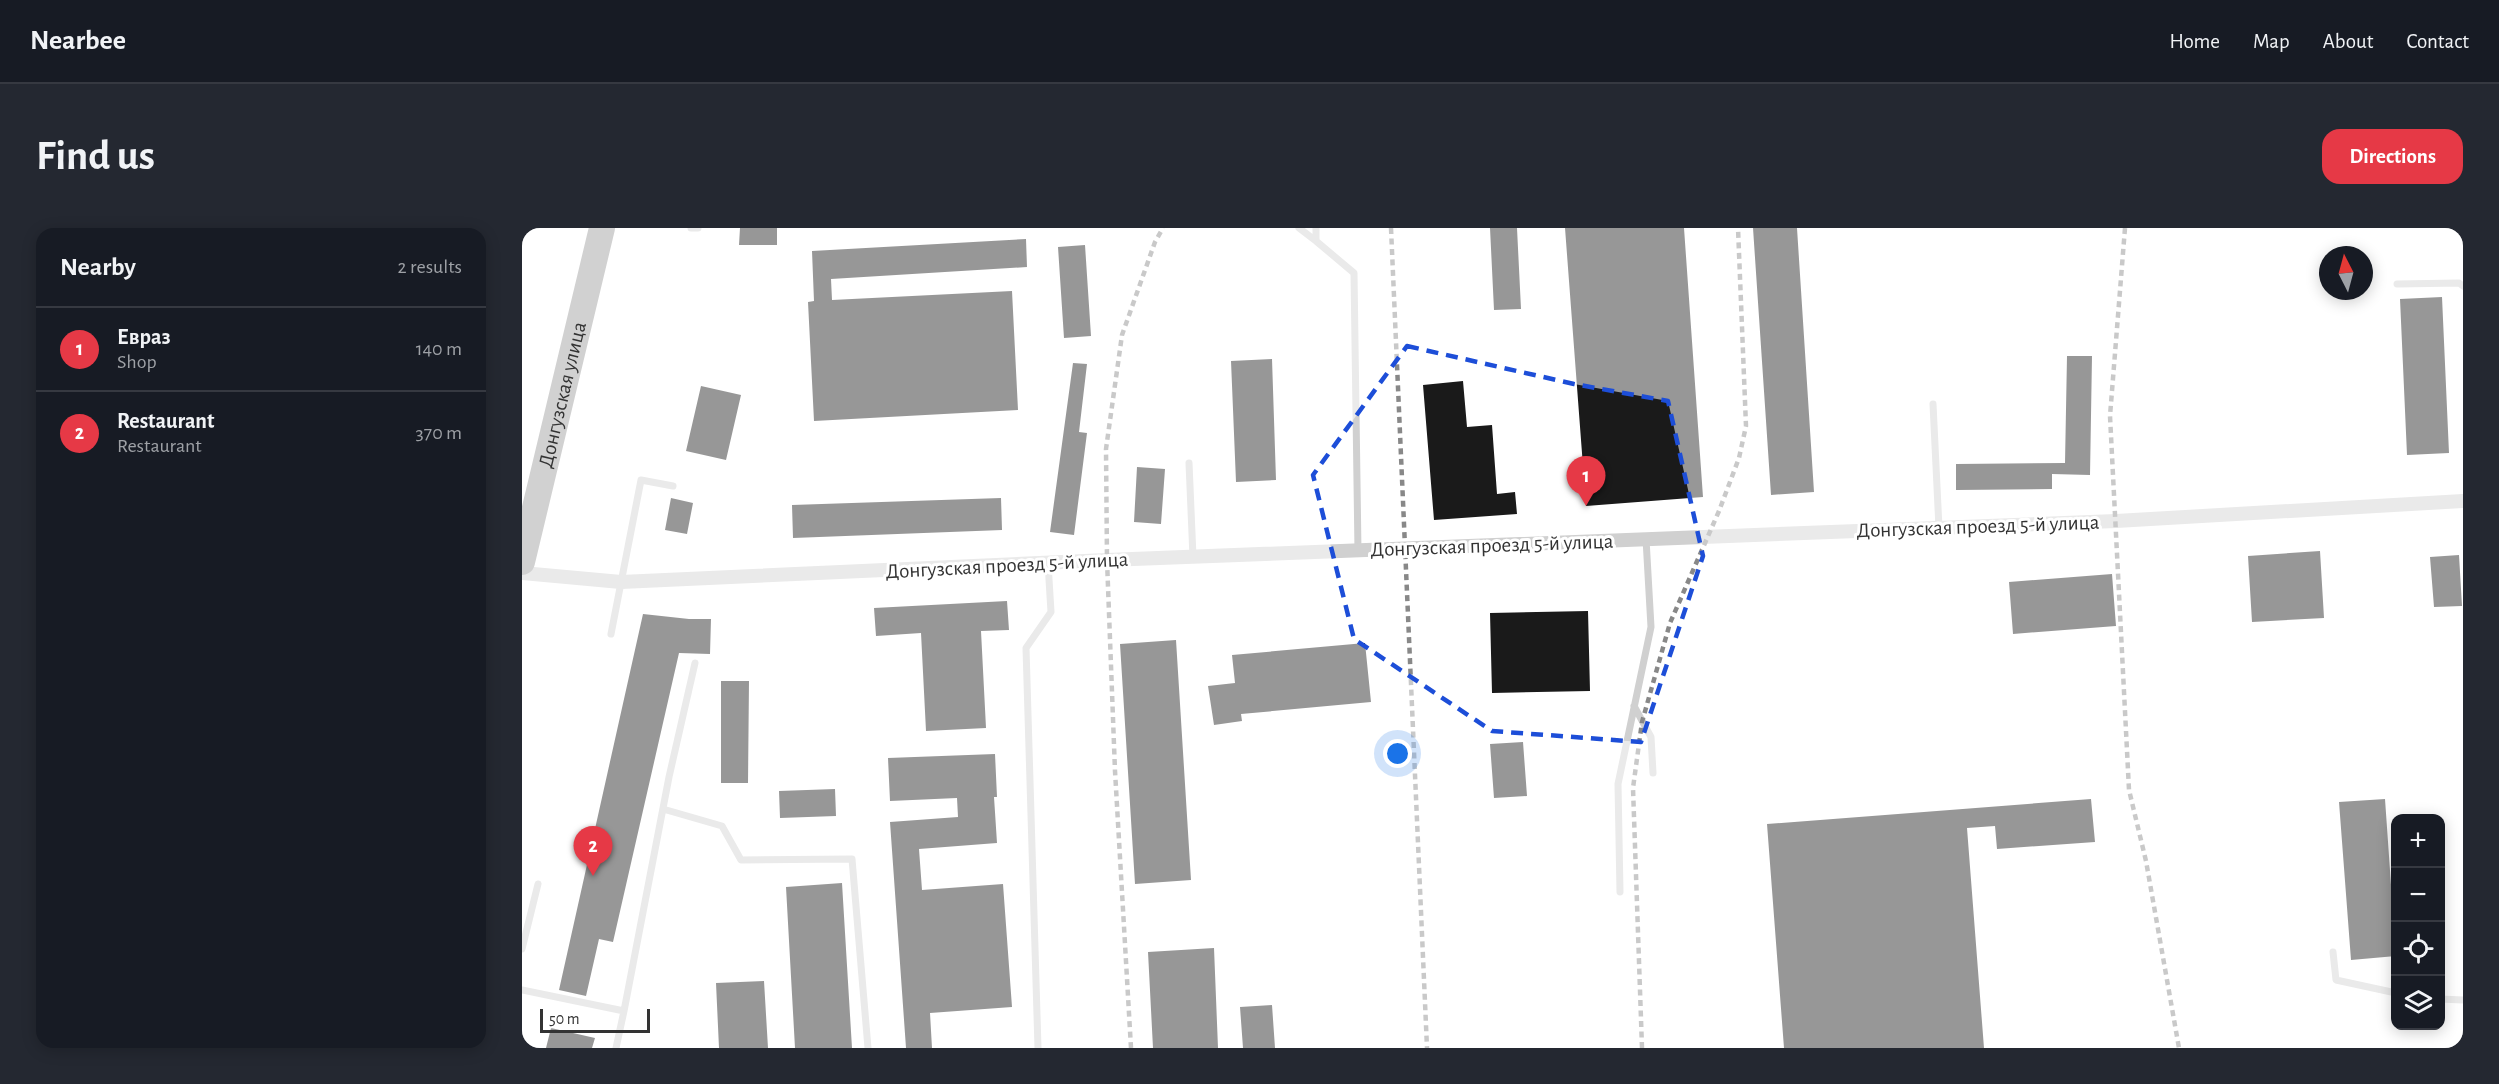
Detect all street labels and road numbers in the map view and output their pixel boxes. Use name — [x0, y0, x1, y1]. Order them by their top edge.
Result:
street label: Донгузская улица — [535, 319, 590, 470]
street label: Донгузская проезд 5-й улица — [1856, 512, 2100, 541]
street label: Донгузская проезд 5-й улица — [1370, 531, 1614, 560]
street label: Донгузская проезд 5-й улица — [885, 549, 1129, 582]

